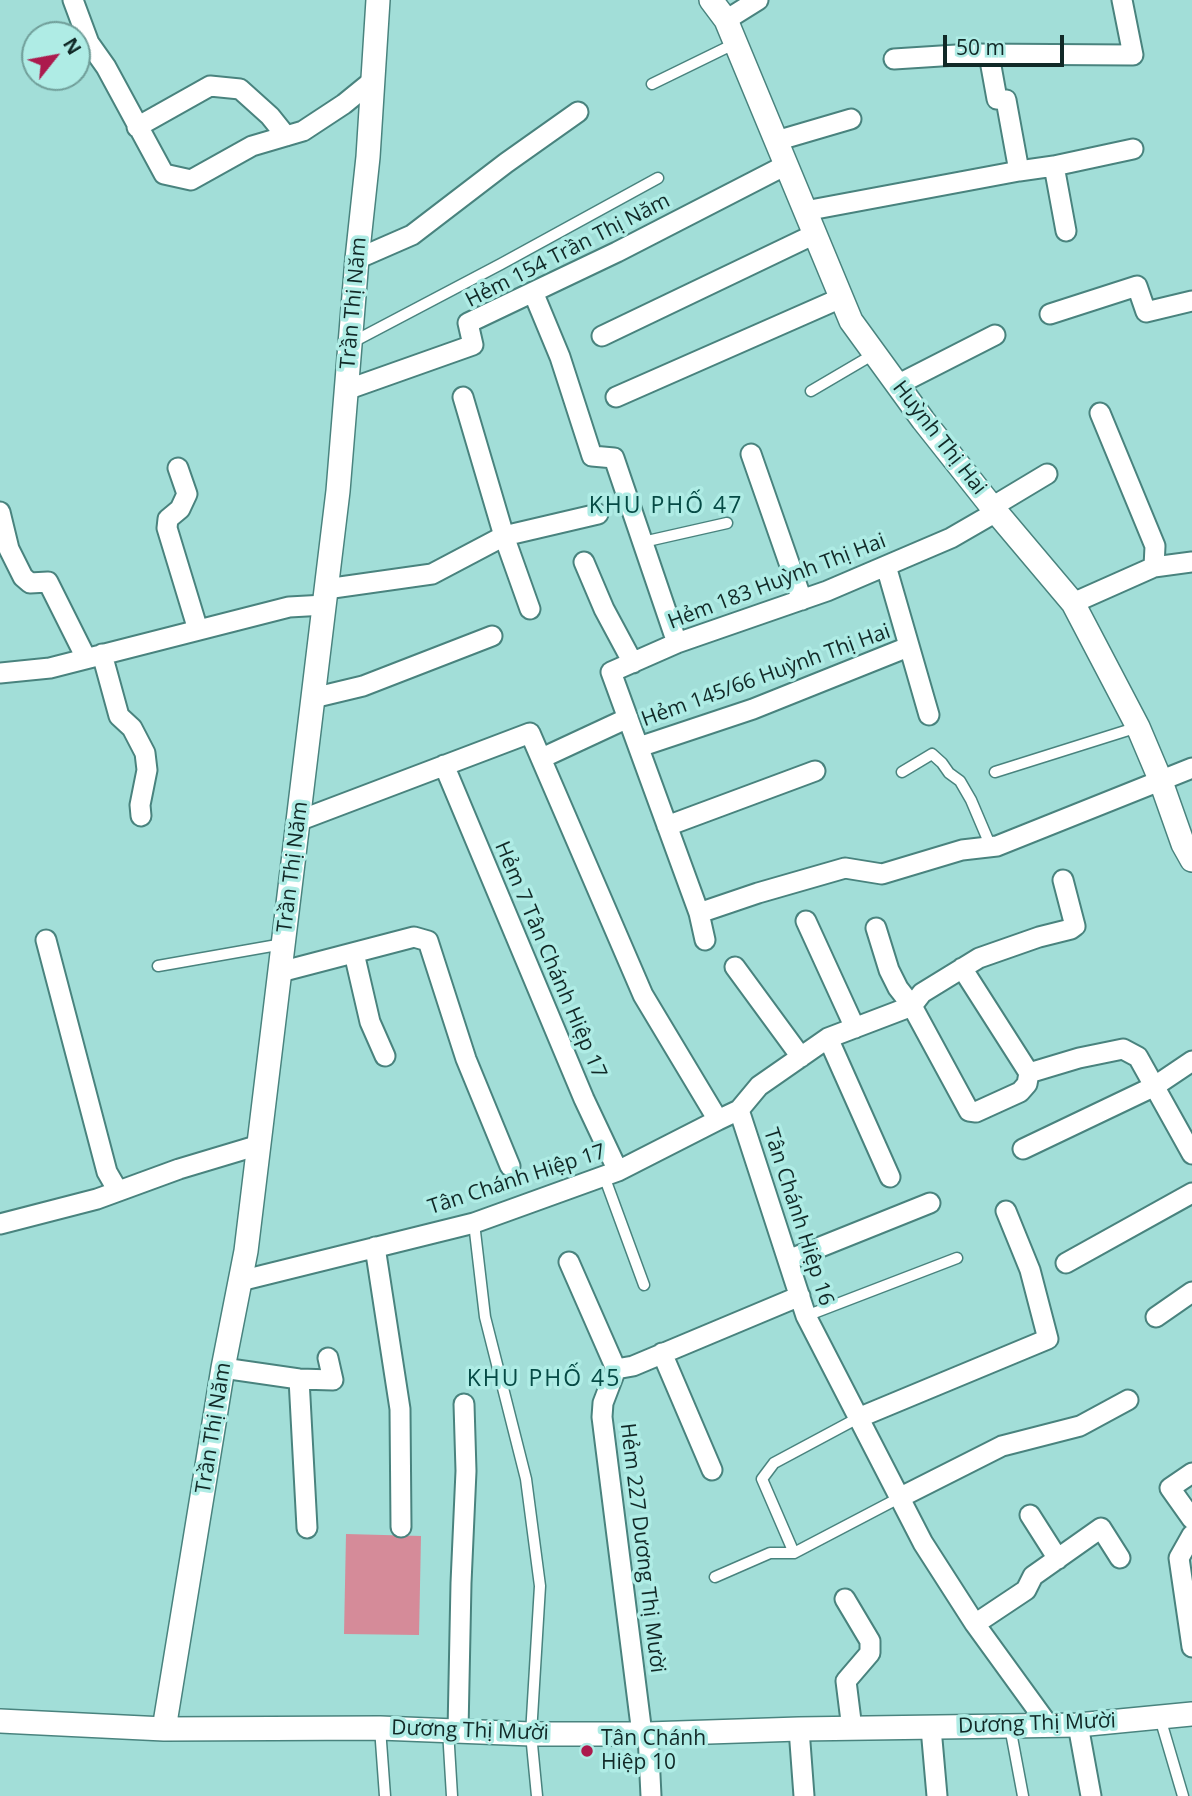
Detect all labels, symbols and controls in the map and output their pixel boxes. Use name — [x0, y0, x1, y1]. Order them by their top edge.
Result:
north arrow — [21, 21, 91, 91]
scale bar — [947, 21, 1068, 65]
text: N — [57, 33, 87, 60]
text: 50 m — [956, 33, 1005, 61]
street label: Hẻm 154 Trần Thị Năm — [462, 188, 674, 314]
street label: Trần Thị Năm — [336, 236, 372, 370]
street label: Huỳnh Thị Hai — [887, 376, 991, 500]
district label: KHU PHỐ 47 — [590, 492, 742, 520]
street label: Hẻm 183 Huỳnh Thị Hai — [664, 529, 890, 635]
street label: Hẻm 145/66 Huỳnh Thị Hai — [638, 619, 894, 733]
street label: Trần Thị Năm — [272, 800, 314, 934]
street label: Hẻm 7 Tân Chánh Hiệp 17 — [489, 838, 611, 1082]
street label: Tân Chánh Hiệp 16 — [757, 1125, 839, 1309]
street label: Tân Chánh Hiệp 17 — [425, 1139, 609, 1221]
street label: Trần Thị Năm — [191, 1361, 237, 1495]
district label: KHU PHỐ 45 — [468, 1365, 620, 1393]
street label: Hẻm 227 Dương Thị Mười — [614, 1422, 670, 1674]
street label: Dương Thị Mười — [958, 1709, 1116, 1739]
street label: Dương Thị Mười — [391, 1716, 549, 1746]
place label: Tân Chánh Hiệp 10 — [601, 1726, 706, 1776]
marker: Tân Chánh Hiệp 10 — [579, 1743, 595, 1759]

